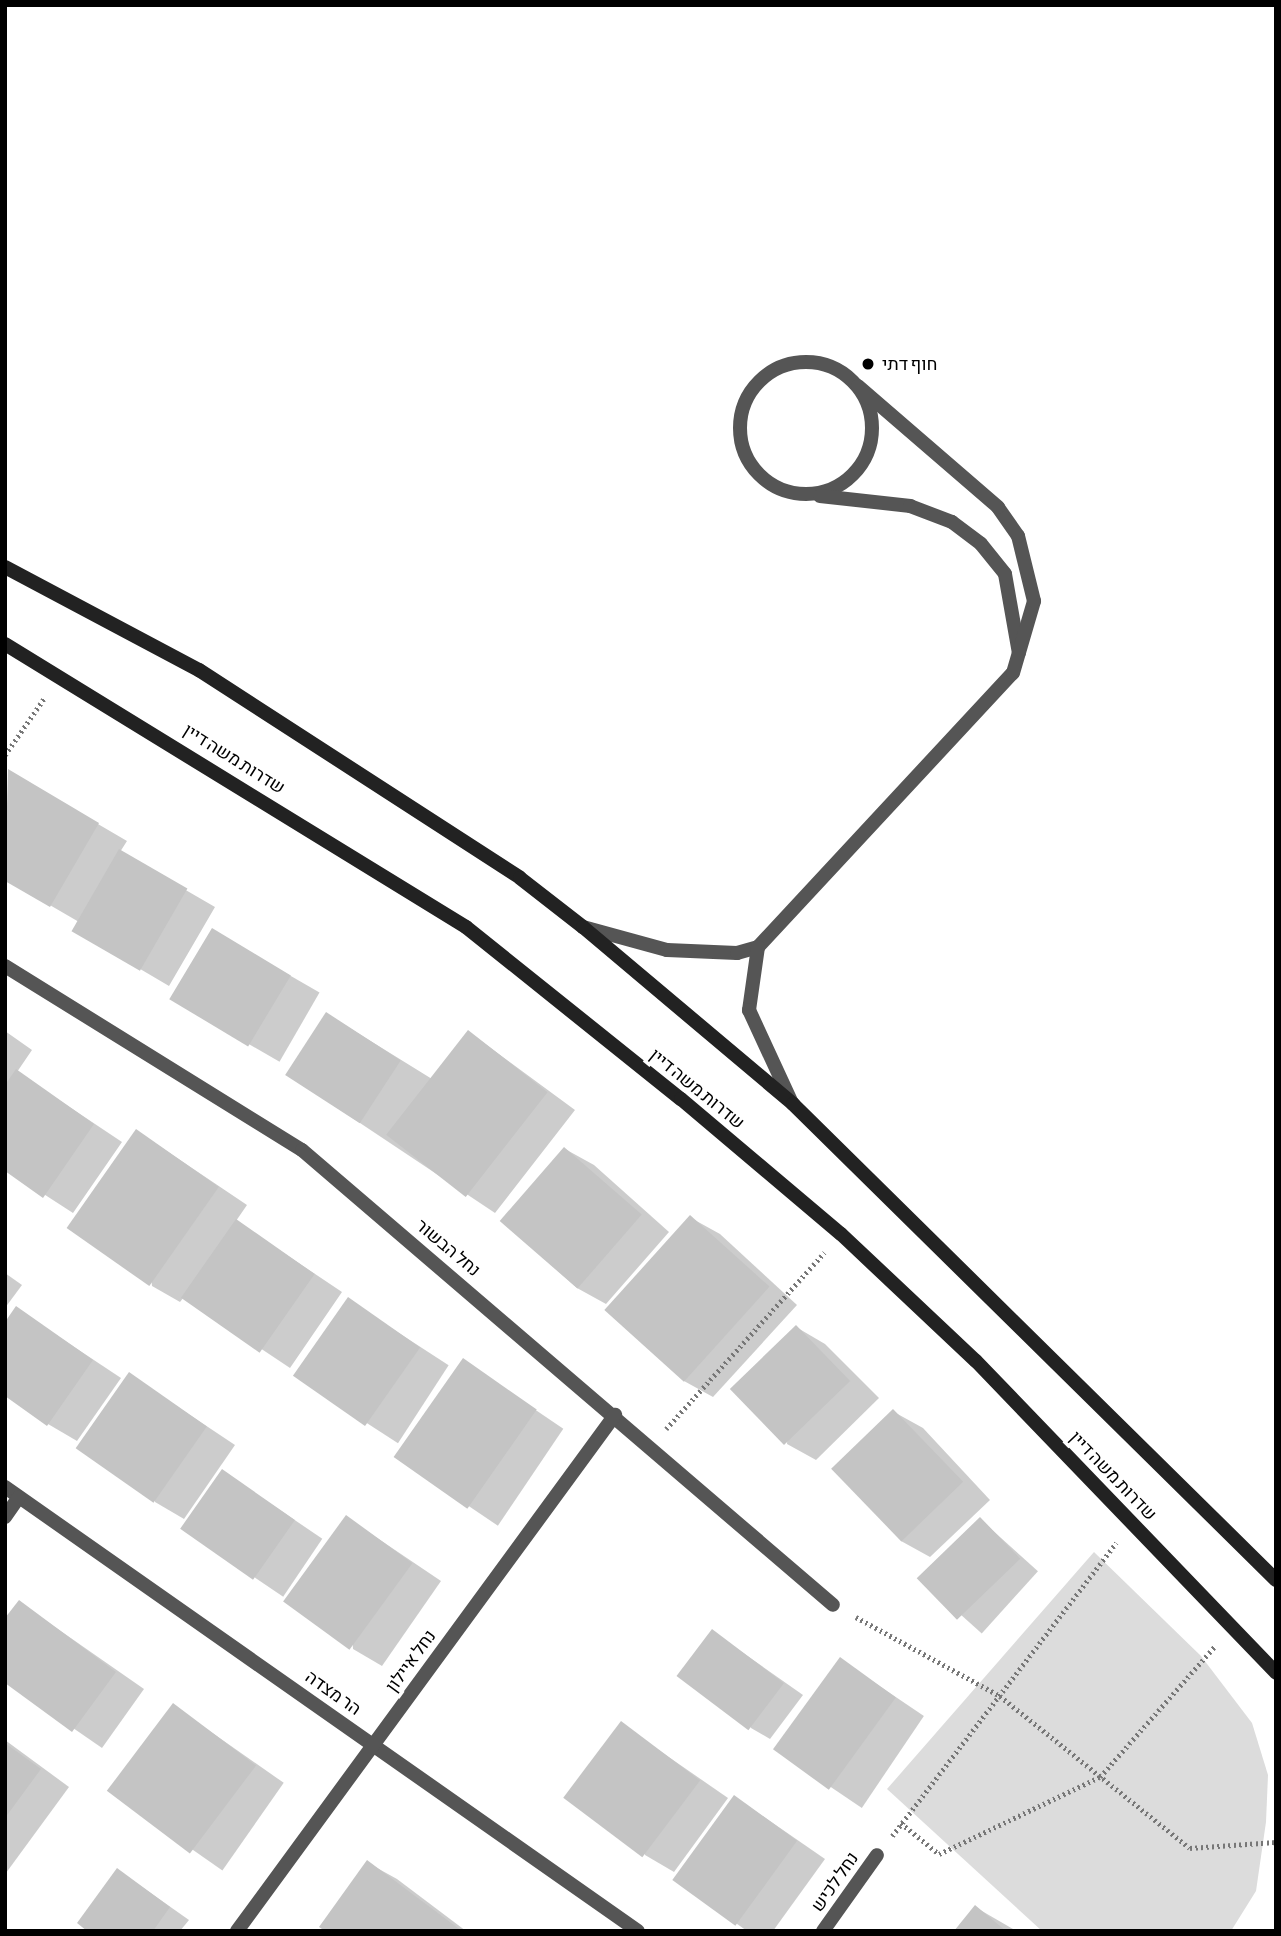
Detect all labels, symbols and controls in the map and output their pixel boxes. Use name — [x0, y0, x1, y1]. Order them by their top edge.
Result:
place label: חוף דתי — [882, 353, 937, 375]
marker: חוף דתי — [860, 356, 876, 372]
street label: שדרות משה דיין — [179, 719, 289, 799]
street label: שדרות משה דיין — [645, 1044, 749, 1134]
street label: נחל הבשור — [411, 1215, 485, 1281]
street label: שדרות משה דיין — [1065, 1427, 1161, 1525]
street label: נחל איילון — [381, 1626, 441, 1696]
street label: הר מצדה — [301, 1666, 365, 1720]
street label: נחל לכיש — [807, 1848, 863, 1916]

